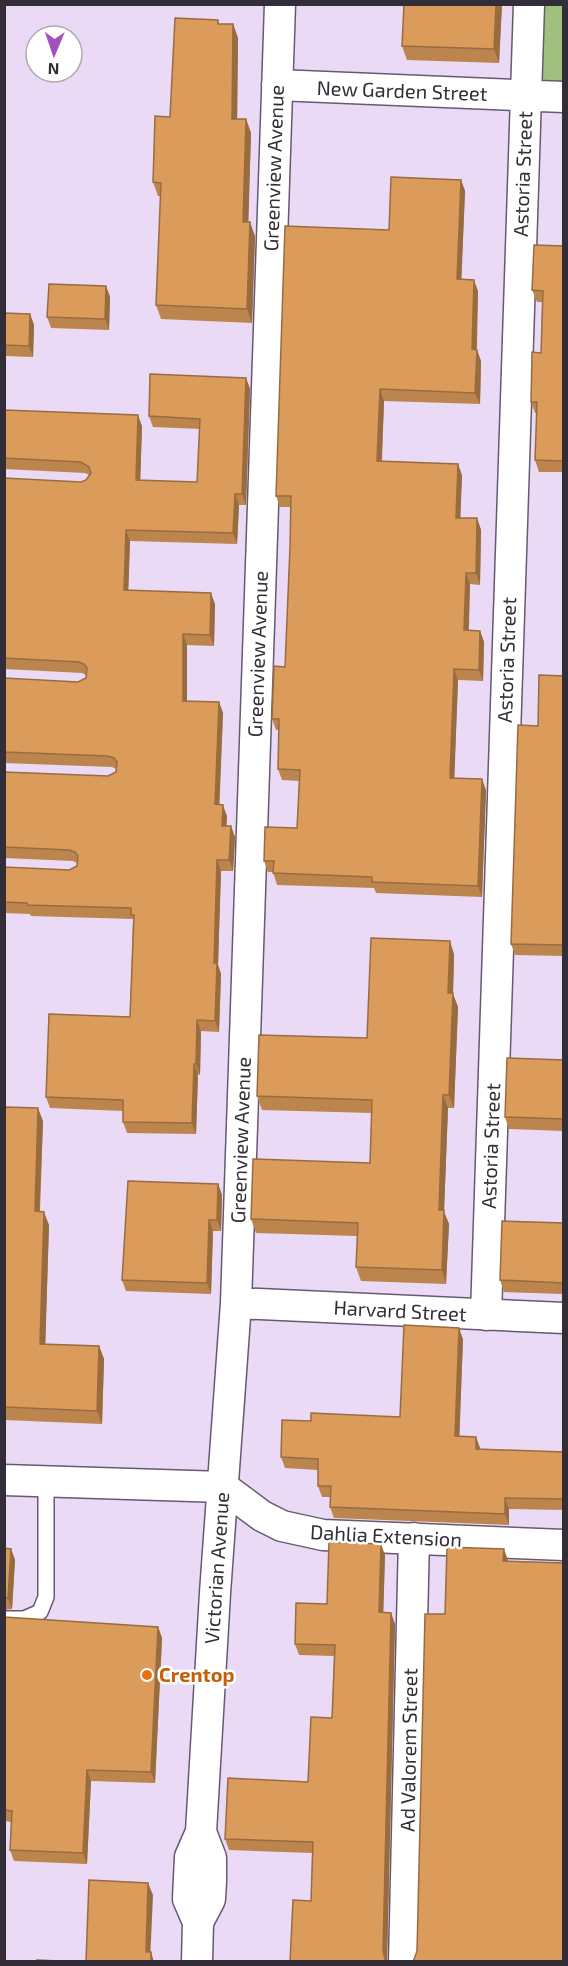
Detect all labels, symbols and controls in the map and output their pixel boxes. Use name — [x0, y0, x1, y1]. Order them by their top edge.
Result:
north arrow — [24, 24, 84, 84]
text: N — [47, 60, 60, 79]
street label: New Garden Street — [316, 75, 488, 105]
street label: Greenview Avenue — [258, 84, 288, 252]
street label: Astoria Street — [508, 110, 536, 237]
street label: Greenview Avenue — [242, 570, 272, 738]
street label: Astoria Street — [492, 596, 520, 723]
street label: Greenview Avenue — [225, 1056, 255, 1224]
street label: Astoria Street — [476, 1082, 504, 1209]
street label: Harvard Street — [333, 1295, 468, 1325]
street label: Victorian Avenue — [199, 1491, 233, 1645]
street label: Dahlia Extension — [309, 1519, 463, 1551]
place label: Crentop — [159, 1662, 234, 1686]
street label: Ad Valorem Street — [395, 1667, 421, 1832]
marker: Crentop — [140, 1668, 154, 1682]

